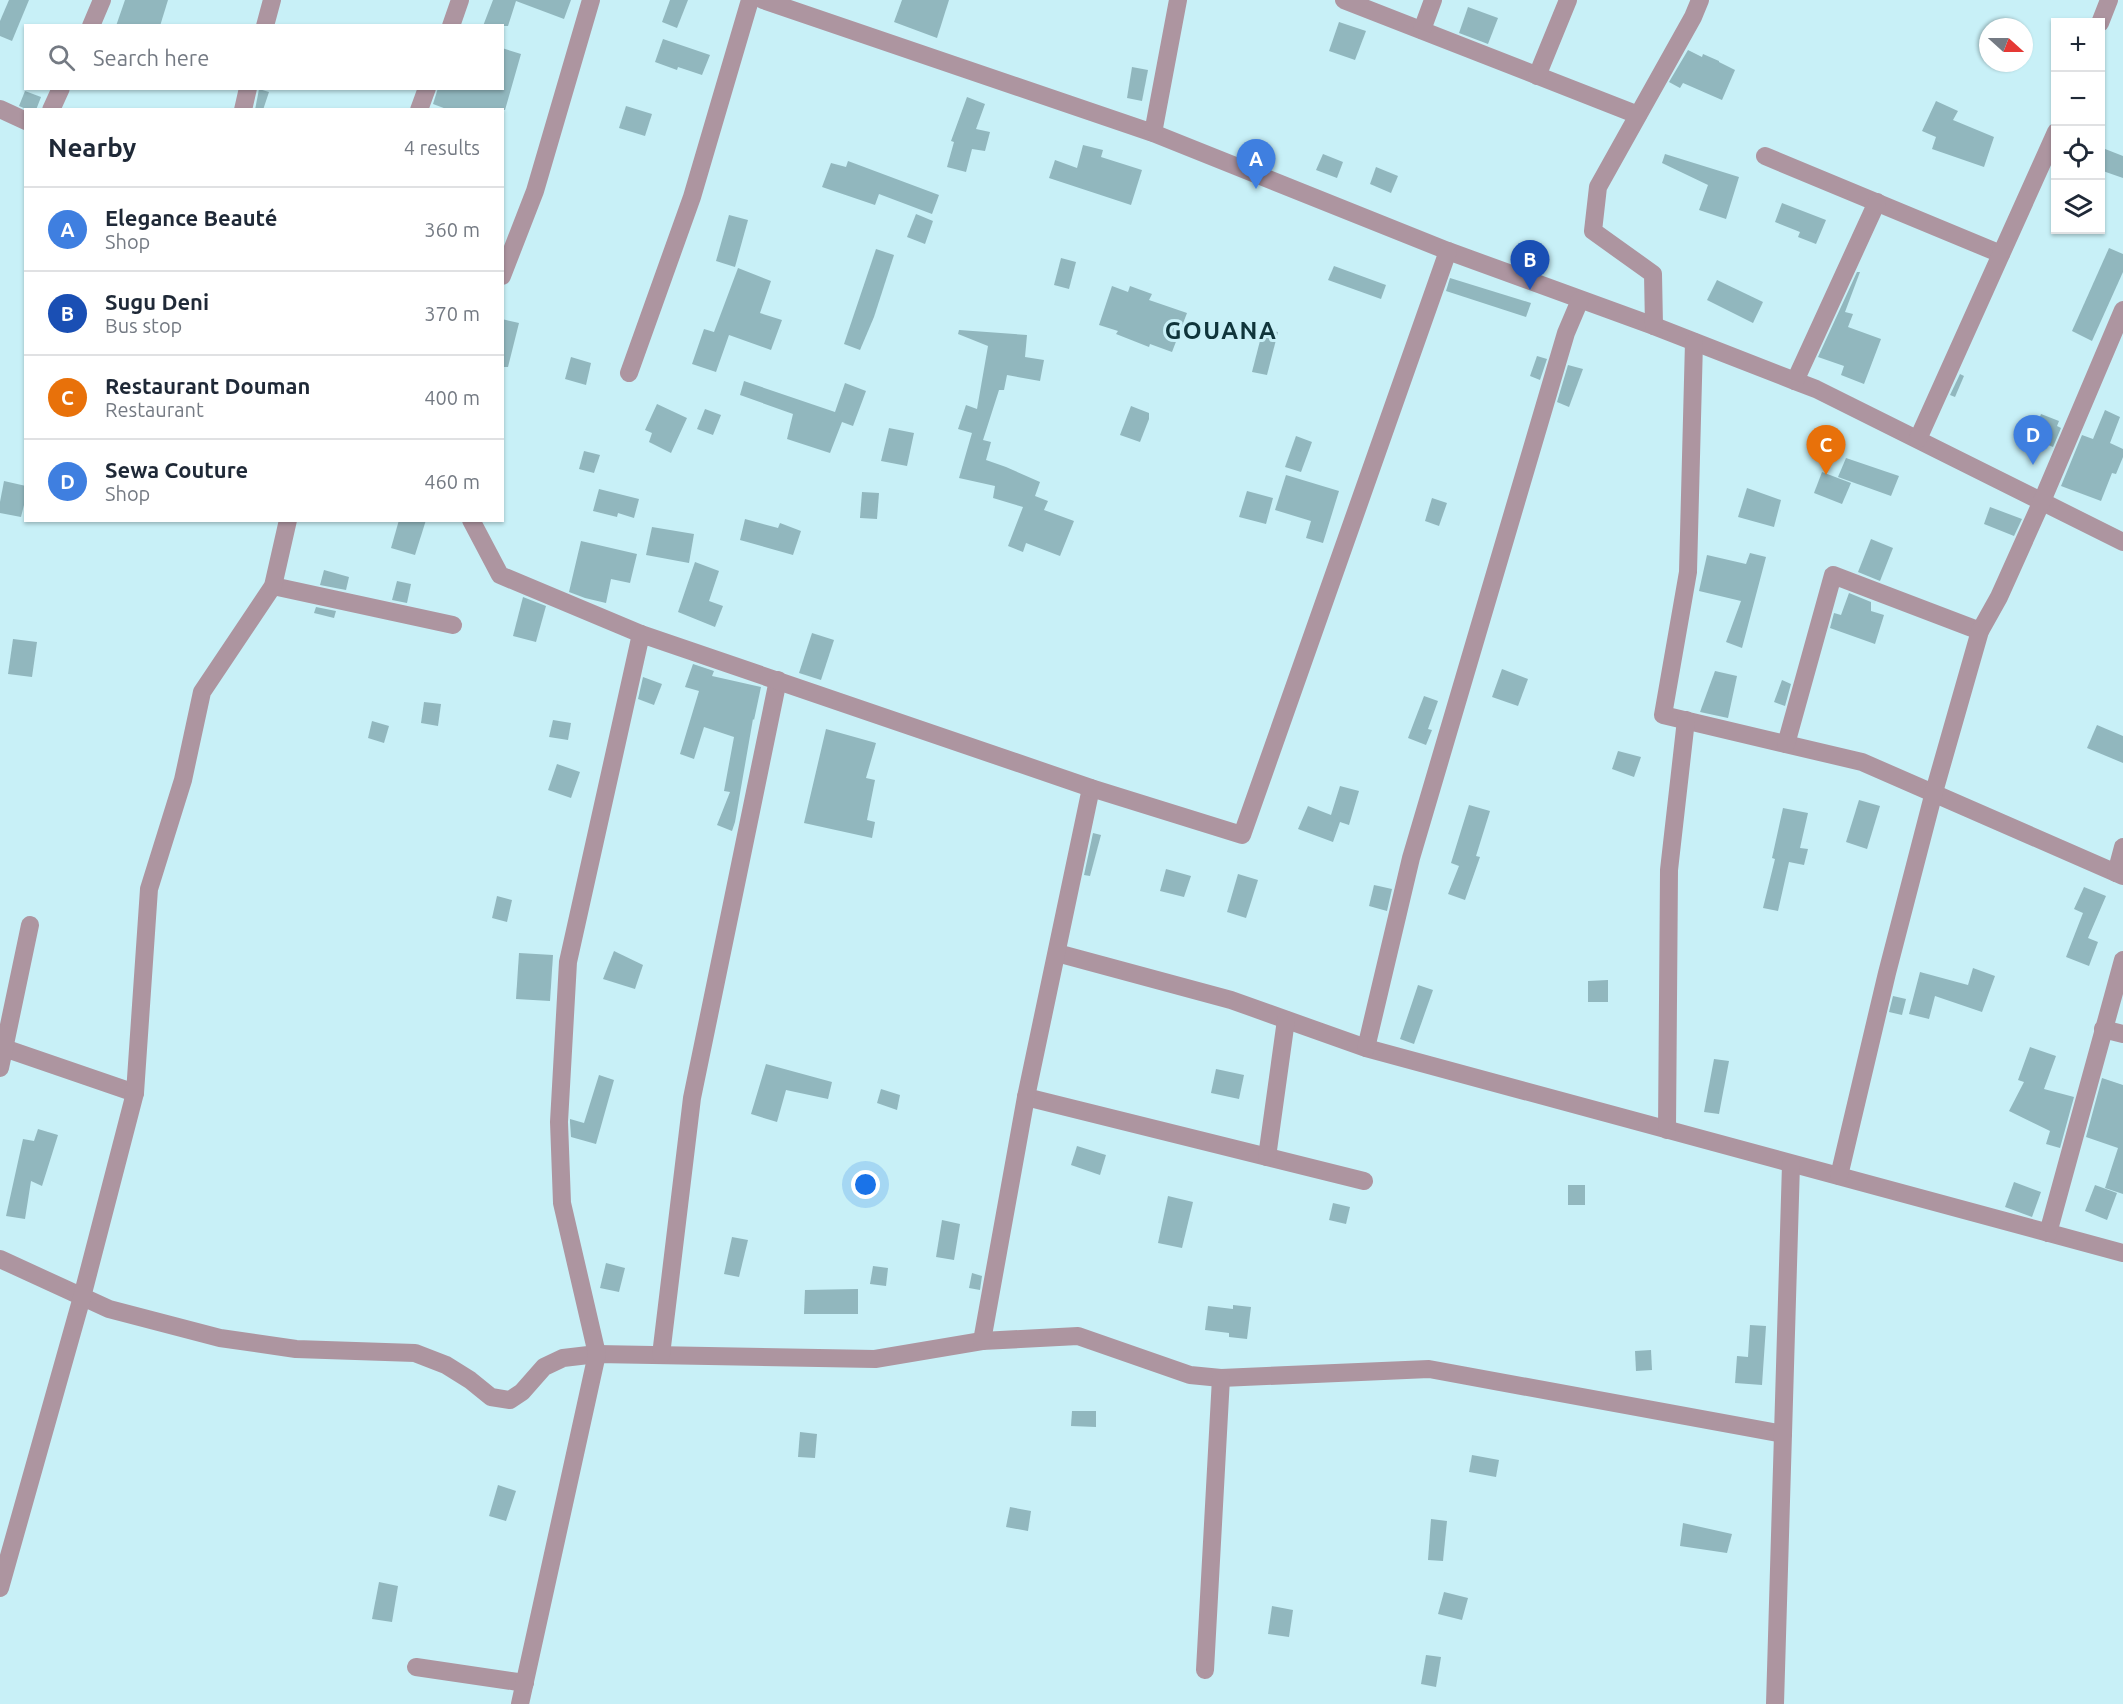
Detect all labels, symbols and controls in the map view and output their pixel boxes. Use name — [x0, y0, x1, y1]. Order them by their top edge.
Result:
north arrow — [1979, 18, 2033, 72]
map controls — [2051, 18, 2105, 234]
button: + — [2051, 18, 2105, 72]
search box — [24, 24, 504, 90]
icon: search — [45, 41, 78, 74]
text: Search here — [93, 45, 209, 70]
button: − — [2051, 72, 2105, 126]
button: locate — [2051, 126, 2105, 180]
text: Nearby — [48, 133, 136, 162]
text: 4 results — [404, 136, 480, 159]
pin: A — [1236, 140, 1276, 189]
button: layers — [2051, 180, 2105, 234]
text: Elegance Beauté — [105, 205, 277, 230]
text: A — [60, 218, 75, 241]
text: 360 m — [424, 218, 480, 241]
text: Shop — [105, 230, 150, 253]
pin: B — [1510, 240, 1550, 290]
text: Sugu Deni — [105, 289, 209, 314]
text: B — [61, 302, 74, 325]
text: 370 m — [424, 302, 480, 325]
text: Bus stop — [105, 314, 182, 337]
district label: GOUANA — [1165, 317, 1277, 344]
text: Restaurant Douman — [105, 373, 310, 398]
text: C — [61, 386, 74, 409]
text: 400 m — [424, 386, 480, 409]
text: Restaurant — [105, 398, 204, 421]
pin: D — [2014, 416, 2052, 465]
pin: C — [1806, 426, 1846, 475]
text: Sewa Couture — [105, 457, 248, 482]
text: D — [60, 470, 75, 493]
text: 460 m — [424, 470, 480, 493]
text: Shop — [105, 482, 150, 505]
your location — [851, 1170, 880, 1199]

